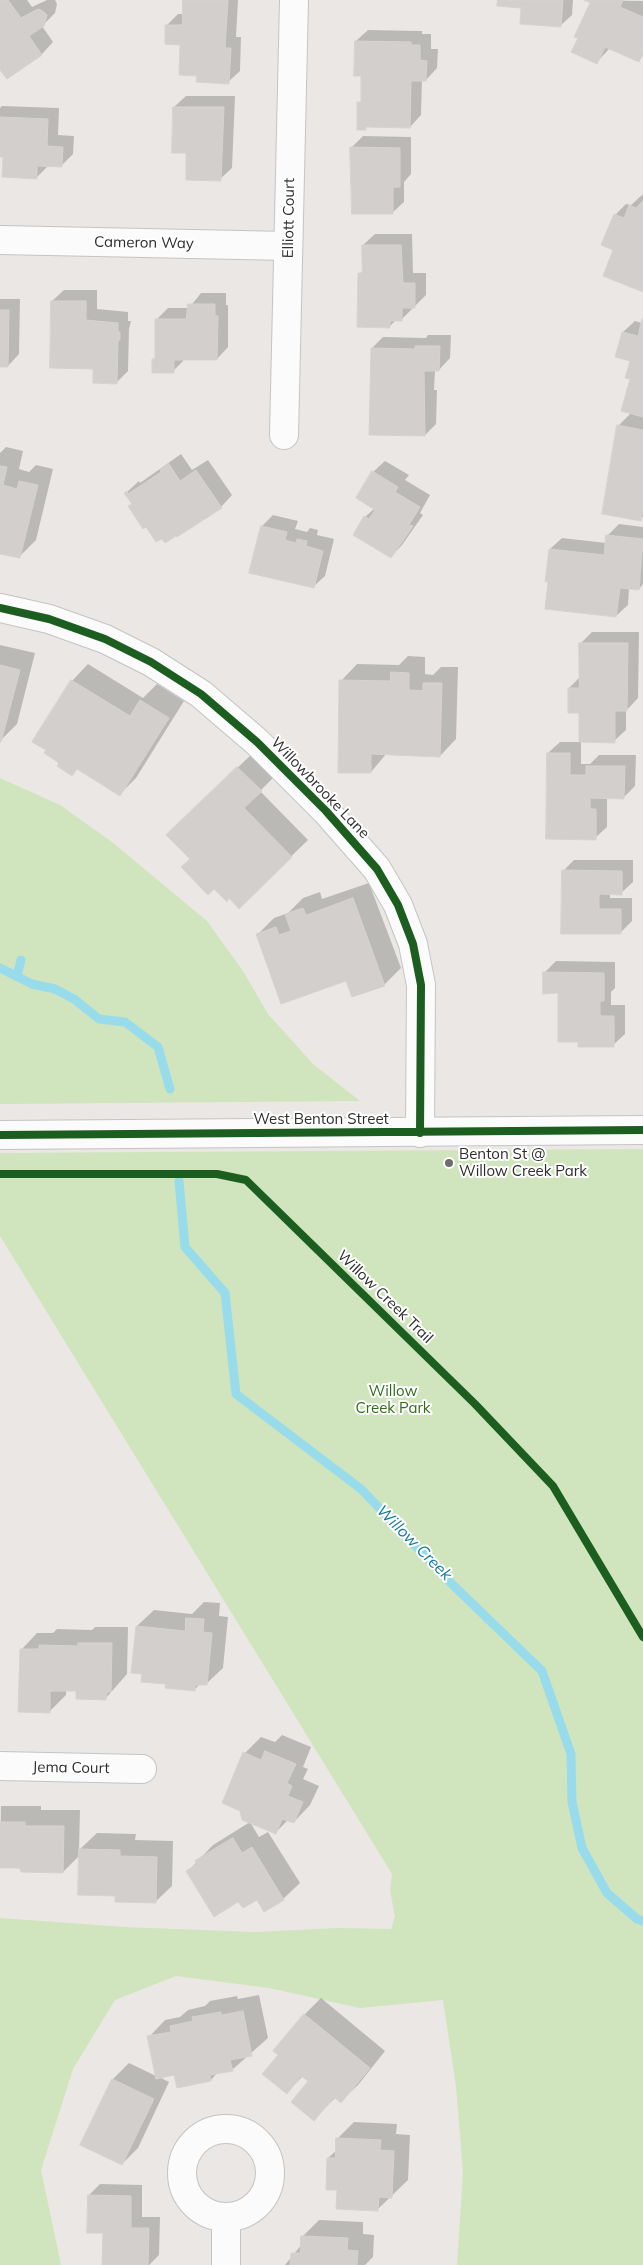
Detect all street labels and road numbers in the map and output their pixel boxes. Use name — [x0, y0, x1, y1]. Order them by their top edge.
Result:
street label: Elliott Court — [279, 178, 299, 258]
street label: Cameron Way — [94, 233, 194, 253]
street label: Willowbrooke Lane — [267, 734, 373, 842]
street label: West Benton Street — [253, 1110, 389, 1128]
street label: Willow Creek Trail — [334, 1247, 436, 1347]
street label: Jema Court — [32, 1758, 110, 1778]

